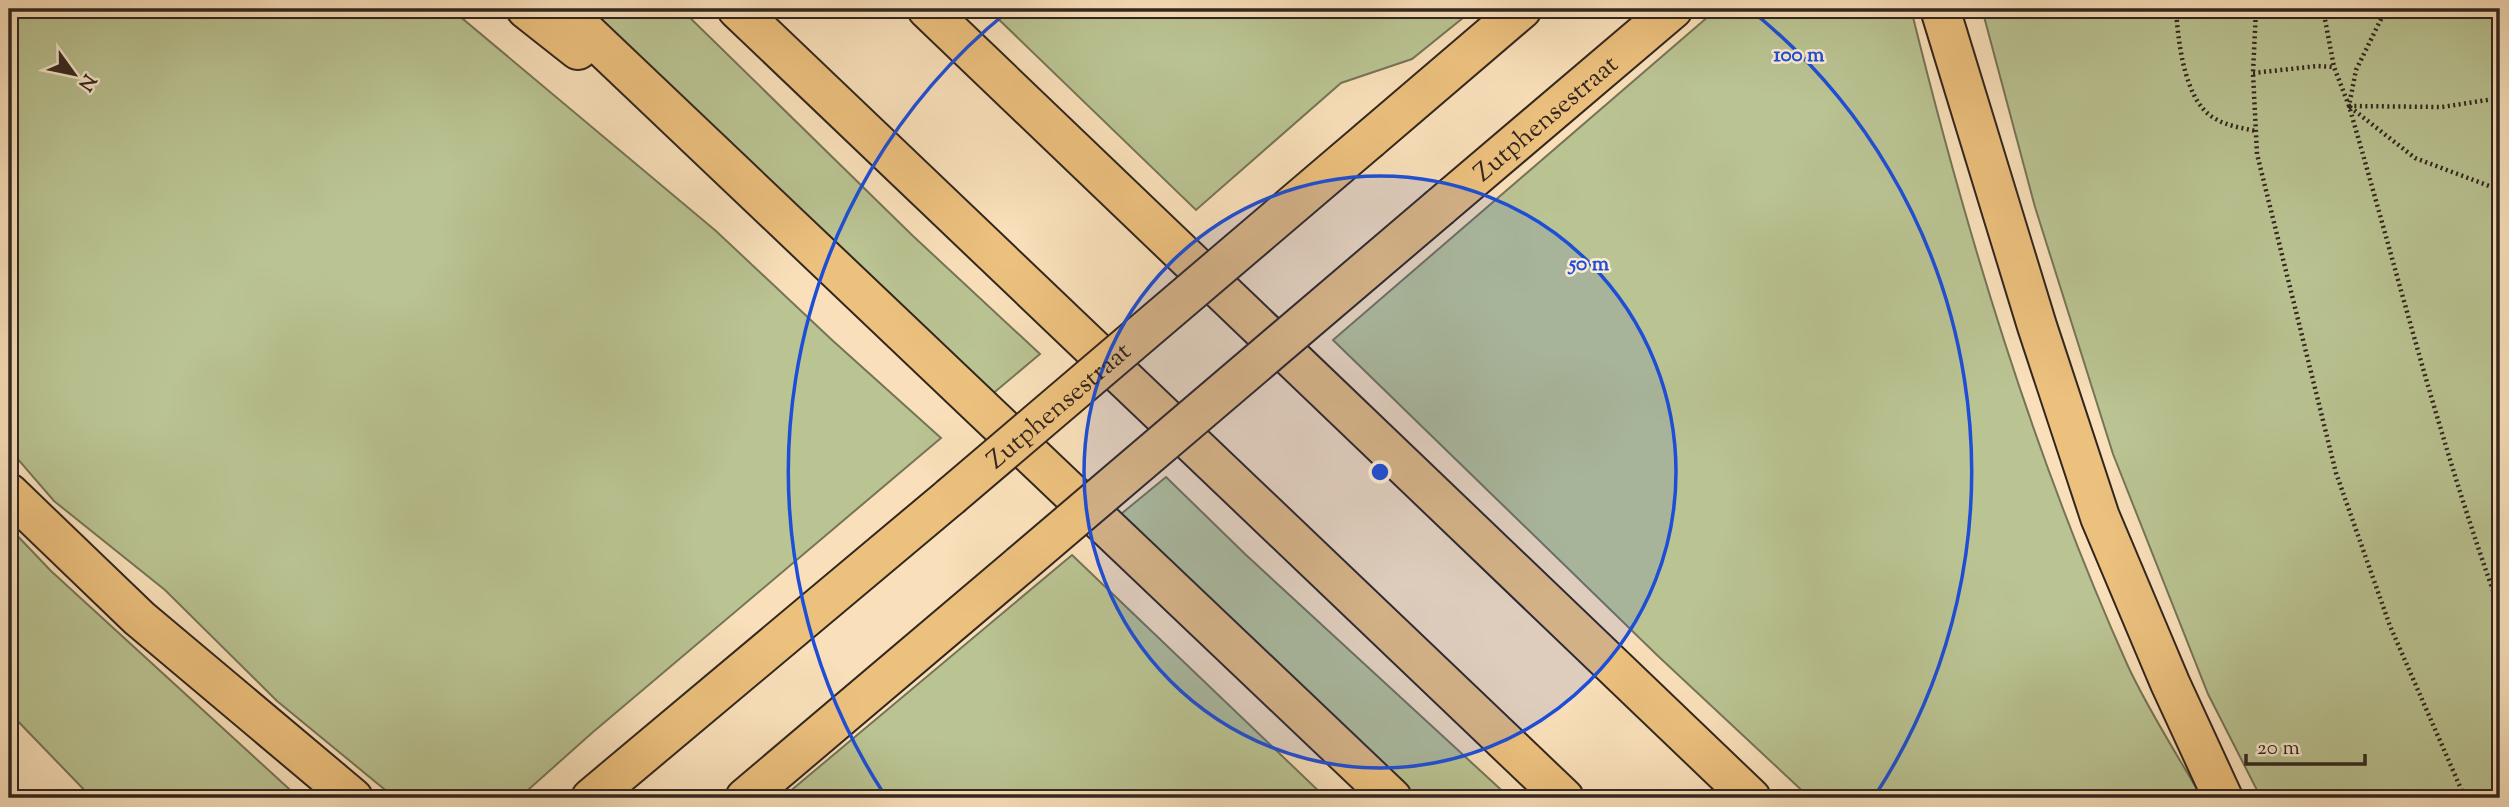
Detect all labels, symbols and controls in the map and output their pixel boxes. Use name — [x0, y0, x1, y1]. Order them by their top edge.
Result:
north arrow — [38, 38, 108, 108]
text: 100 m — [1774, 41, 1825, 71]
street label: Zutphensestraat — [1467, 47, 1627, 192]
text: N — [71, 68, 102, 96]
text: 50 m — [1567, 250, 1610, 280]
street label: Zutphensestraat — [979, 335, 1140, 479]
centre of rings — [1368, 460, 1392, 484]
scale bar — [2246, 723, 2366, 767]
text: 20 m — [2257, 734, 2300, 764]

